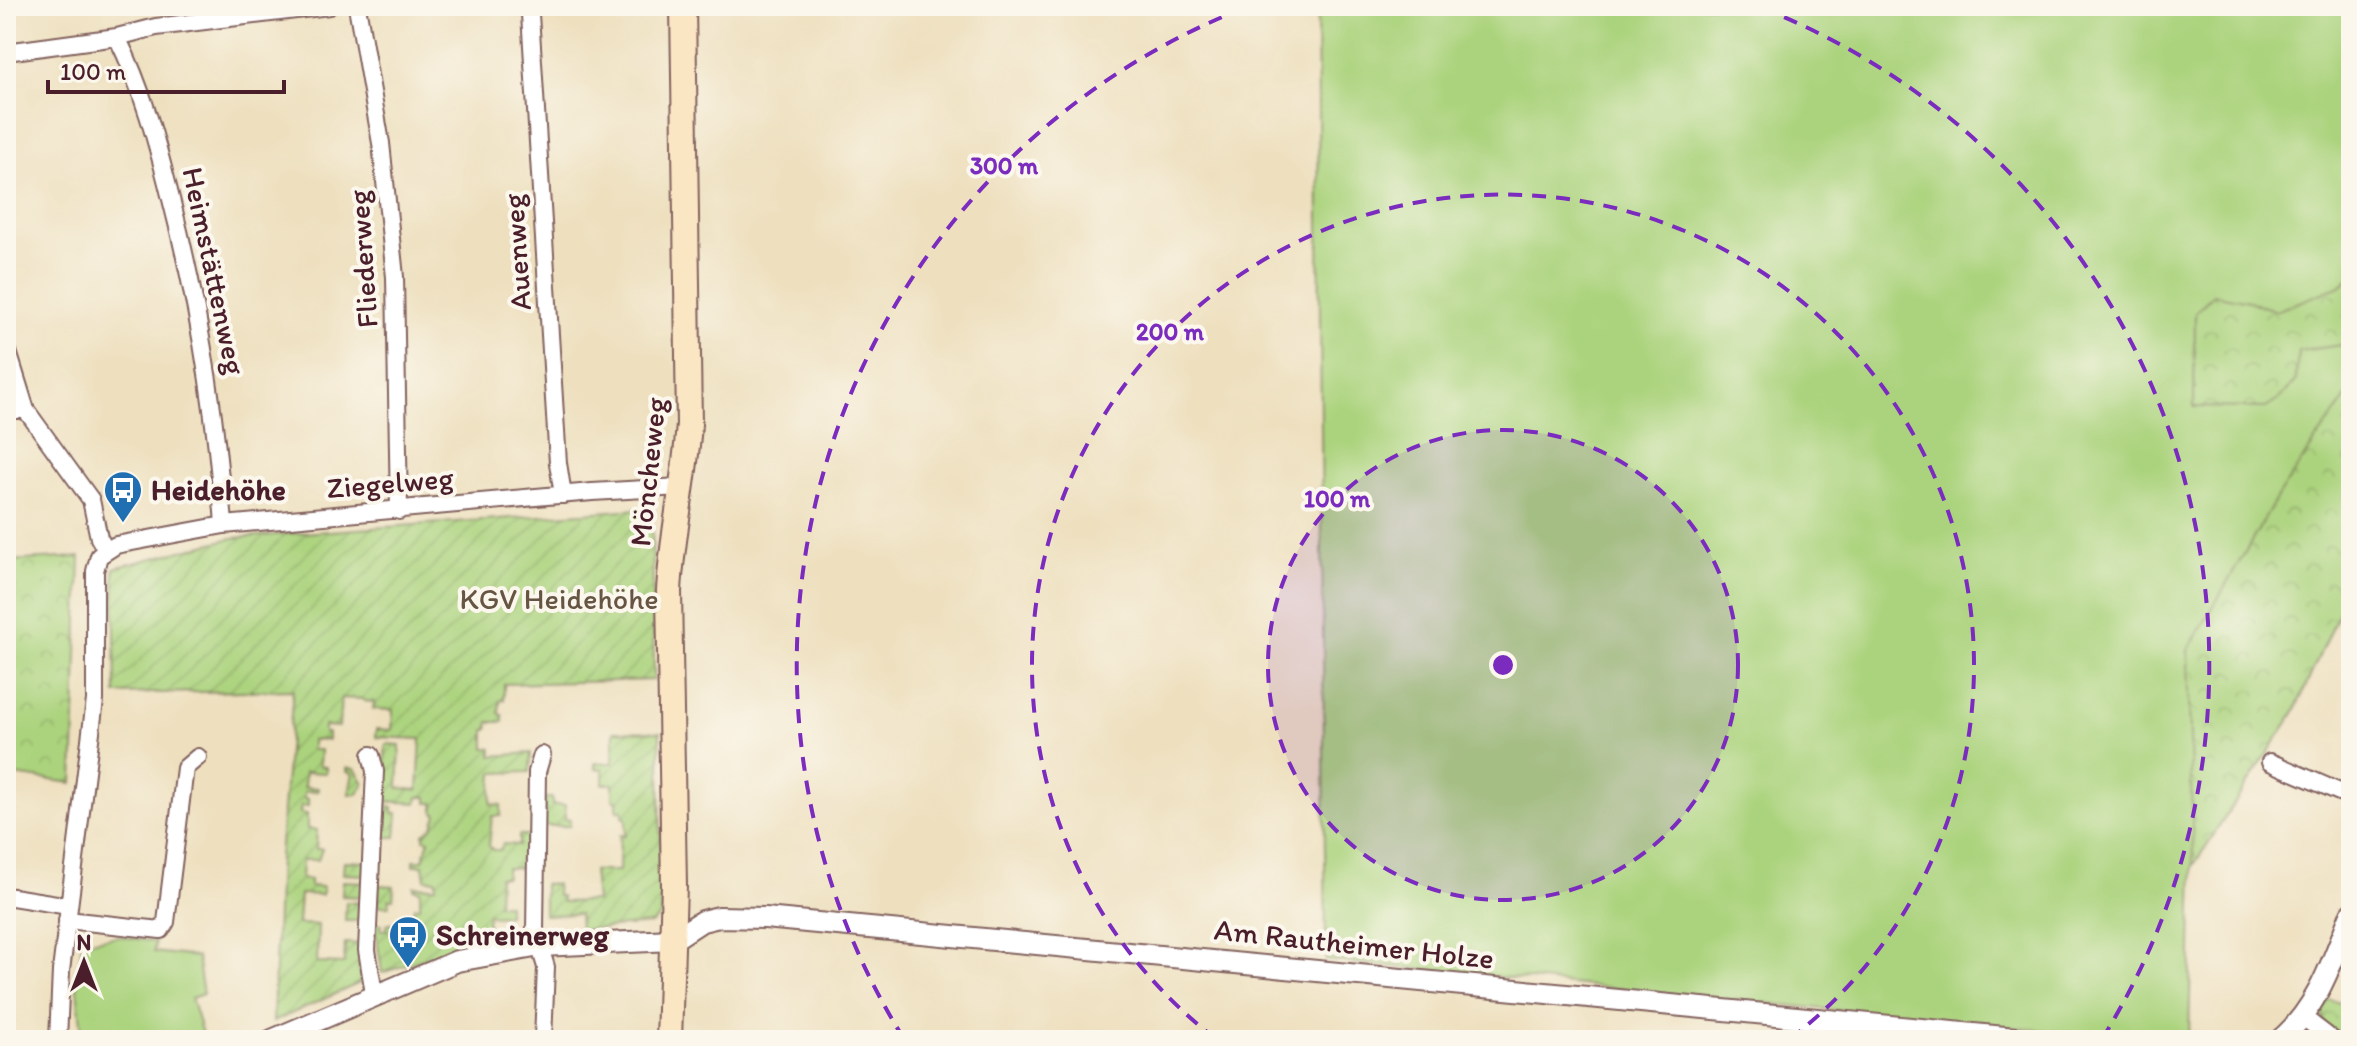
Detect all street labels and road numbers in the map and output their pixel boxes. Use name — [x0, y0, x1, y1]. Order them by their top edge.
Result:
street label: Heimstättenweg — [174, 164, 255, 379]
street label: Fliederweg — [339, 188, 386, 329]
street label: Auenweg — [494, 192, 539, 312]
street label: Möncheweg — [621, 395, 674, 548]
street label: Ziegelweg — [325, 458, 456, 506]
street label: Am Rautheimer Holze — [1212, 910, 1496, 977]

